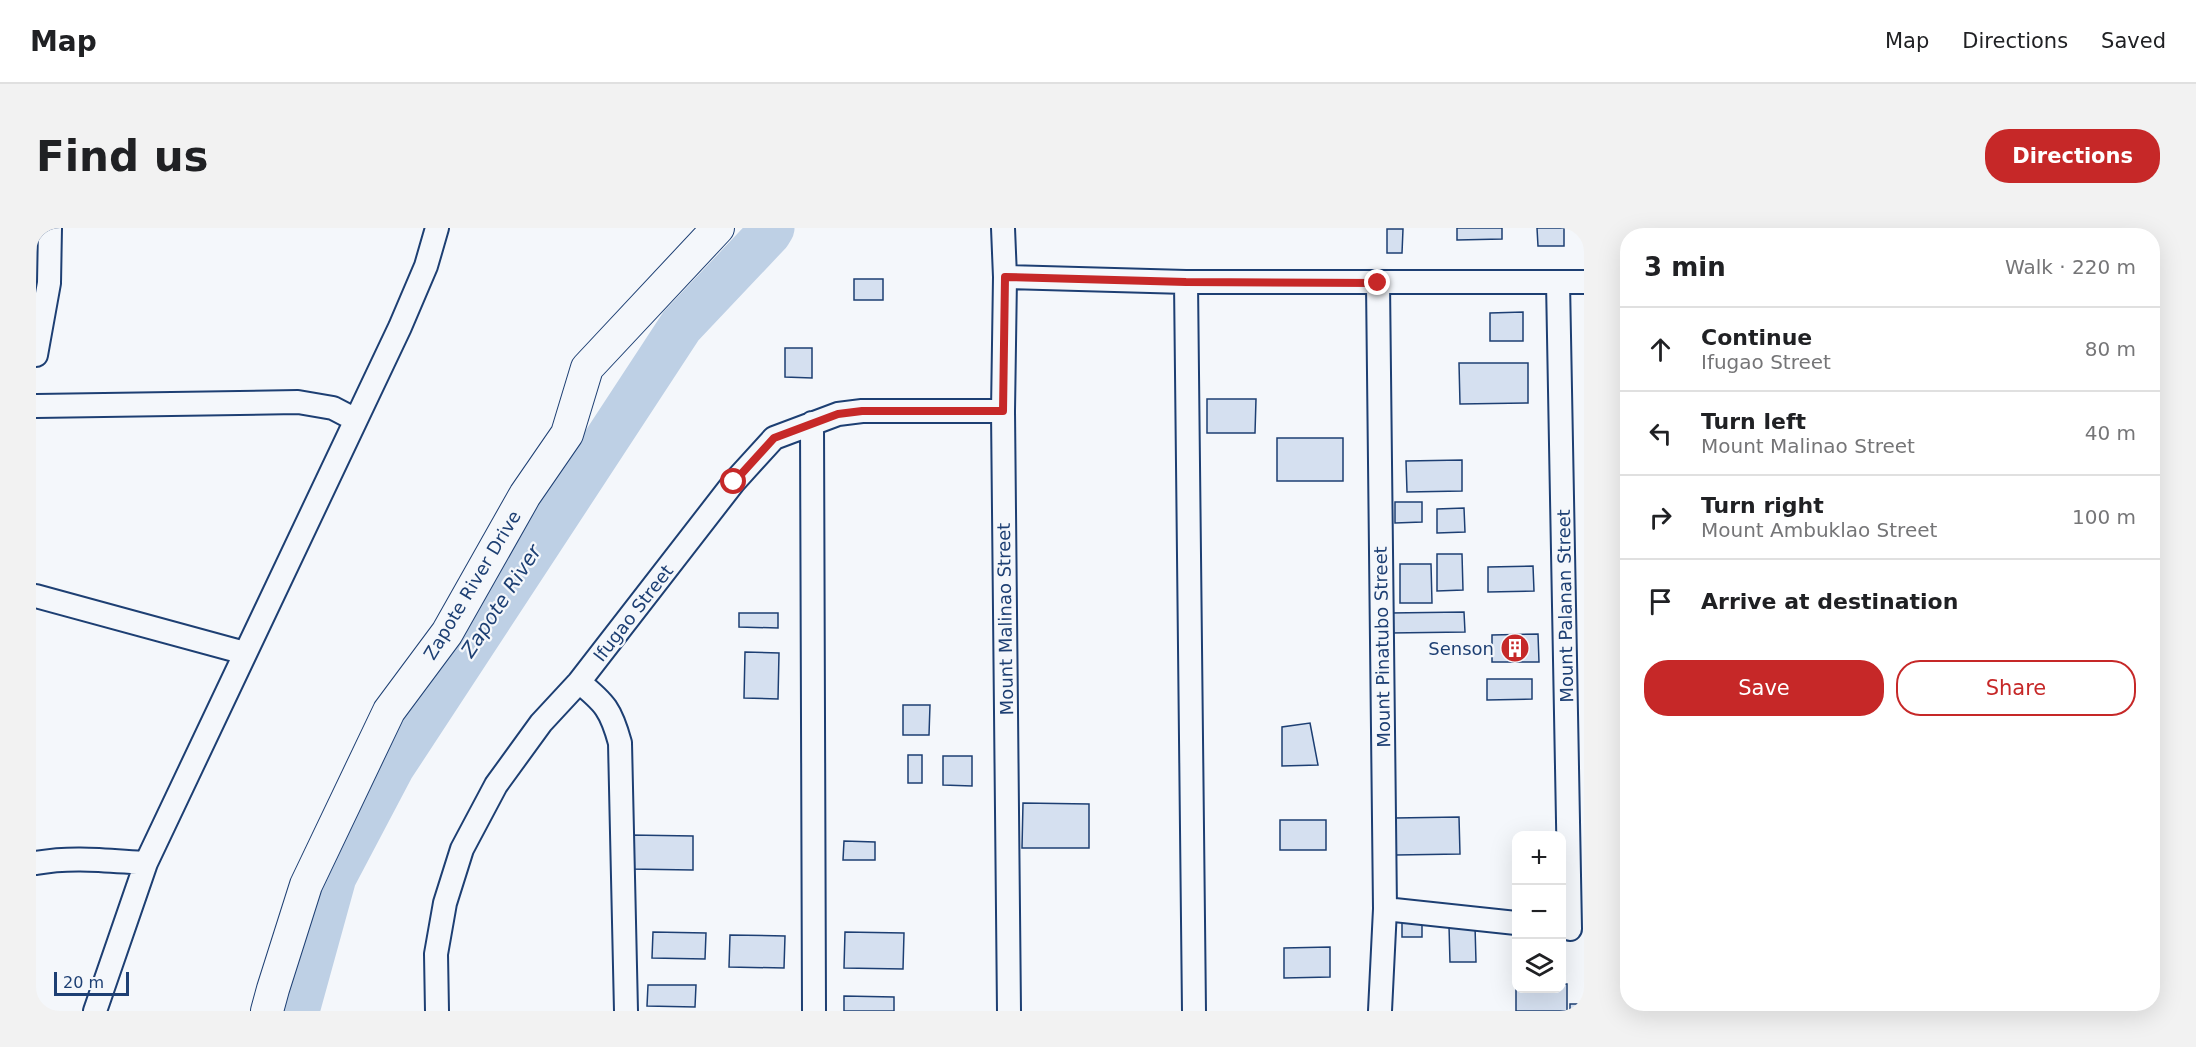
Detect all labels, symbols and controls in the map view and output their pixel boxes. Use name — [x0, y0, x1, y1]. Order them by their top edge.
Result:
text: Map — [30, 25, 97, 58]
text: Map — [1885, 29, 1929, 53]
text: Directions — [1962, 29, 2068, 53]
text: Saved — [2101, 29, 2166, 53]
button: Directions — [1985, 129, 2160, 183]
text: Find us — [36, 132, 209, 181]
text: 3 min — [1644, 252, 1726, 282]
text: Walk · 220 m — [2005, 255, 2136, 279]
route end — [1364, 269, 1390, 295]
text: Continue — [1701, 325, 1812, 350]
icon: ahead — [1644, 333, 1677, 366]
text: 80 m — [2085, 337, 2136, 361]
text: Ifugao Street — [1701, 350, 1831, 374]
text: Turn left — [1701, 409, 1806, 434]
icon: left — [1644, 417, 1677, 450]
text: 40 m — [2085, 421, 2136, 445]
text: Mount Malinao Street — [1701, 434, 1915, 458]
route start — [720, 468, 746, 494]
text: Turn right — [1701, 493, 1824, 518]
icon: right — [1644, 501, 1677, 534]
text: 100 m — [2072, 505, 2136, 529]
street label: Zapote River Drive — [419, 507, 525, 663]
street label: Mount Palanan Street — [1553, 509, 1577, 703]
text: Mount Ambuklao Street — [1701, 518, 1937, 542]
street label: Mount Malinao Street — [993, 523, 1017, 715]
water label: Zapote River — [456, 540, 546, 662]
street label: Mount Pinatubo Street — [1370, 546, 1394, 748]
street label: Ifugao Street — [589, 560, 677, 666]
icon: arrive — [1644, 585, 1677, 618]
text: Arrive at destination — [1701, 589, 1958, 614]
building icon: Senson — [1499, 632, 1531, 664]
place label: Senson — [1428, 638, 1494, 659]
button: Save — [1644, 660, 1884, 716]
button: Share — [1896, 660, 2136, 716]
map controls — [1512, 831, 1566, 993]
button: + — [1512, 831, 1566, 885]
button: − — [1512, 885, 1566, 939]
button: layers — [1512, 939, 1566, 993]
scale bar — [54, 969, 129, 996]
text: 20 m — [63, 973, 104, 992]

